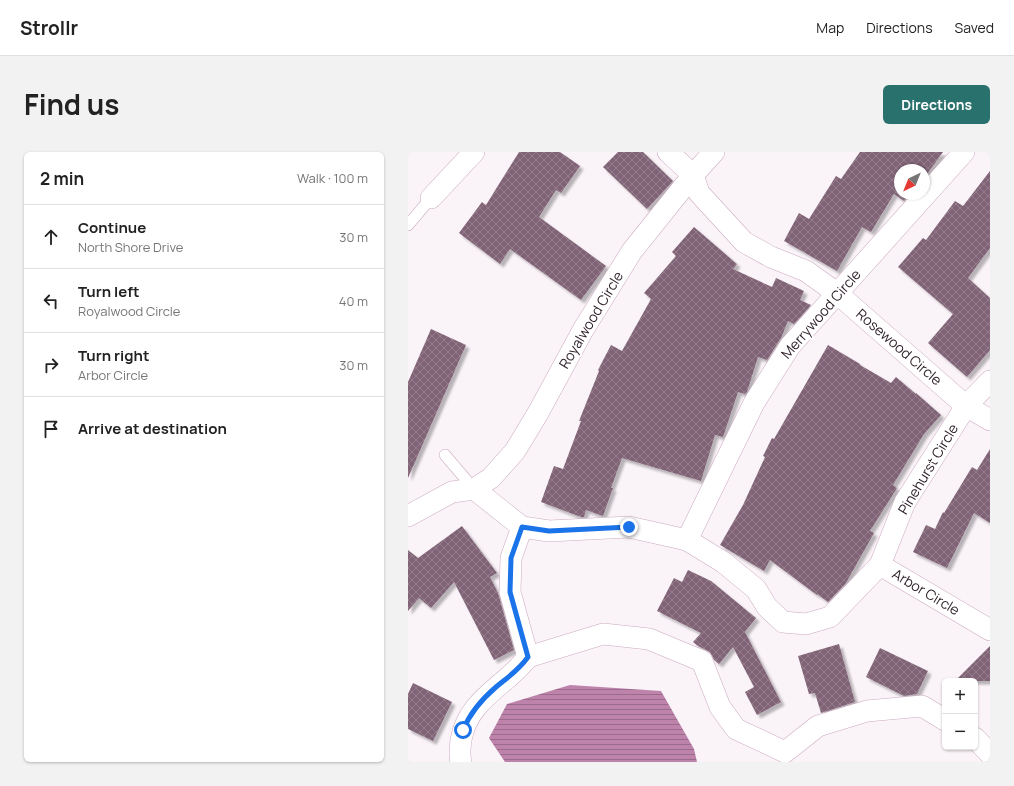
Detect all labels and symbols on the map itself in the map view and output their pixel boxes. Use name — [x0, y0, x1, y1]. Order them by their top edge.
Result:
north arrow — [894, 164, 930, 200]
street label: Merrywood Circle — [776, 265, 865, 362]
street label: Royalwood Circle — [554, 268, 627, 372]
street label: Rosewood Circle — [852, 304, 946, 389]
street label: Pinehurst Circle — [893, 420, 962, 518]
route end — [620, 518, 638, 536]
street label: Arbor Circle — [889, 564, 964, 619]
route start — [454, 721, 472, 739]

